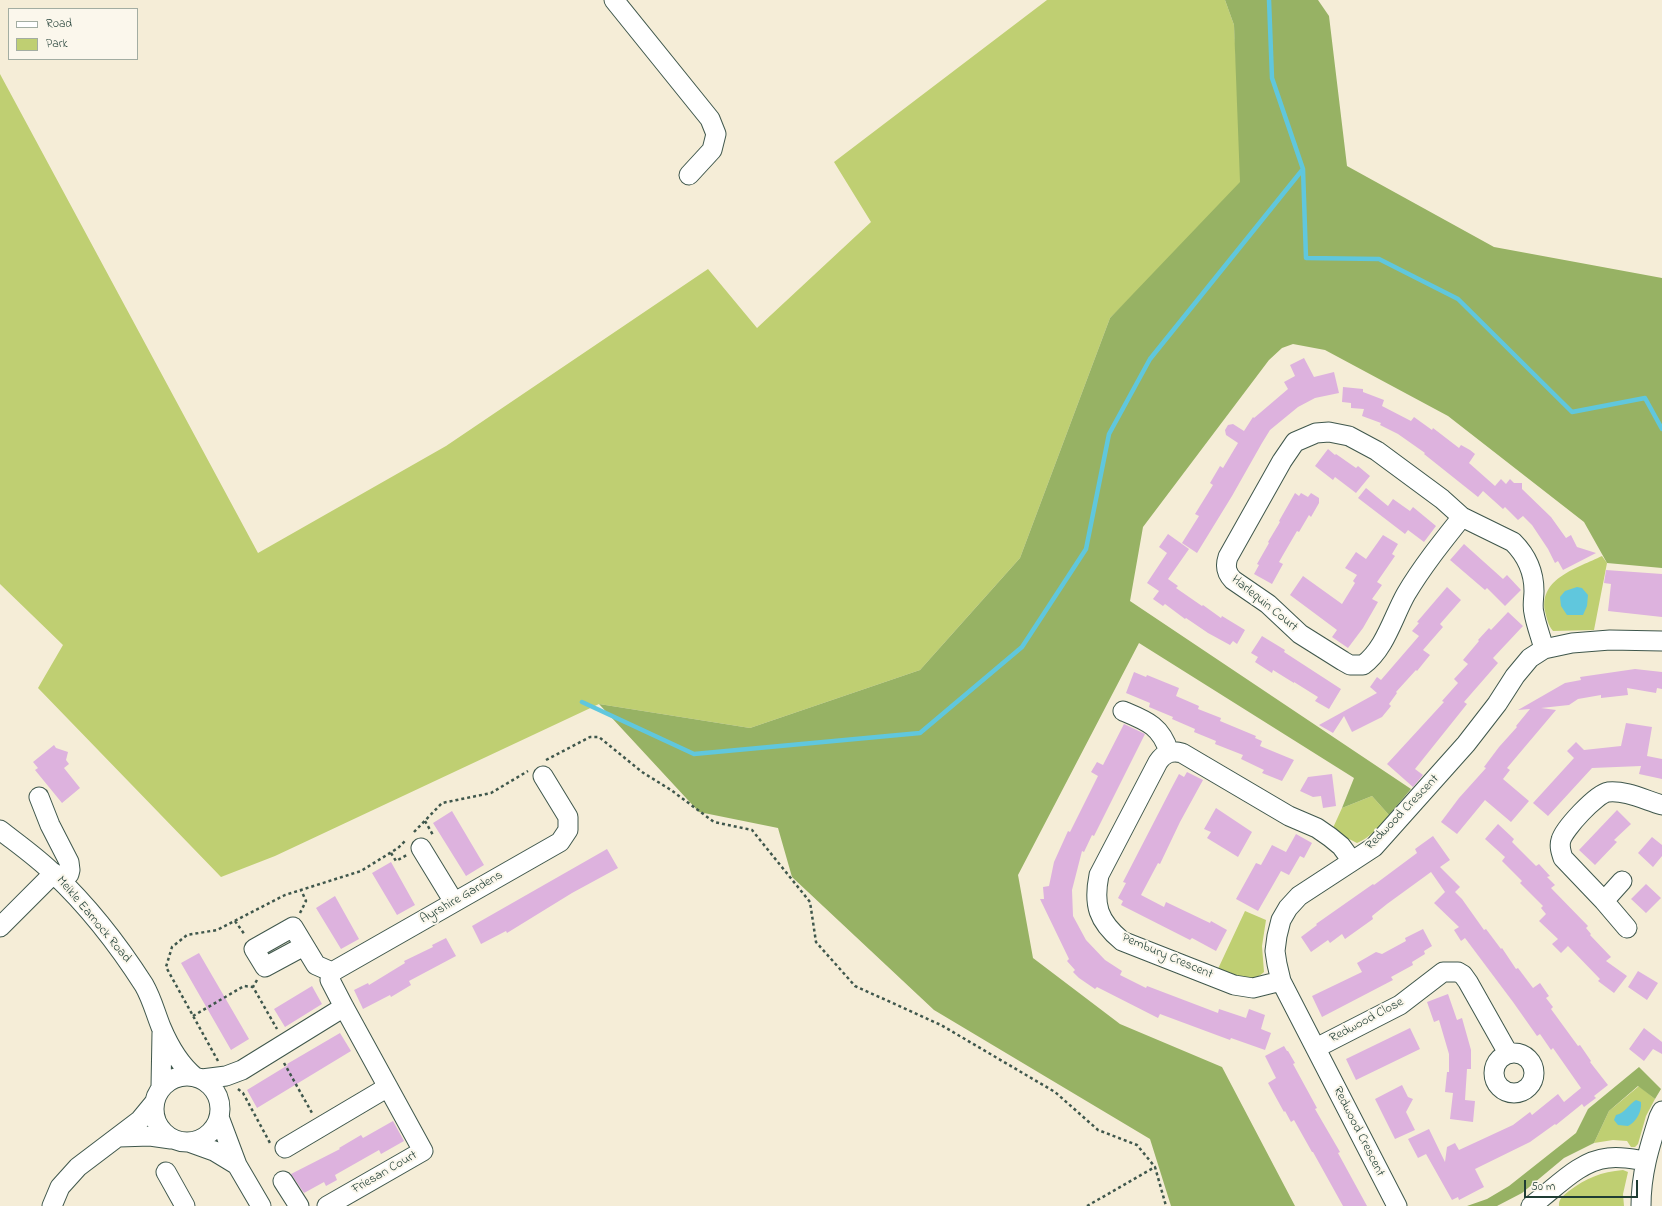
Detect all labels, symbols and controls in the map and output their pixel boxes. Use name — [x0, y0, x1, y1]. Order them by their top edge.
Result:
legend — [8, 8, 138, 60]
text: Road — [46, 15, 72, 33]
text: Park — [46, 35, 68, 53]
street label: Harlequin Court — [1228, 572, 1300, 636]
street label: Redwood Crescent — [1363, 772, 1443, 854]
street label: Ayrshire Gardens — [418, 868, 506, 928]
street label: Meikle Earnock Road — [52, 874, 134, 966]
street label: Pembury Crescent — [1119, 931, 1215, 983]
street label: Redwood Close — [1327, 995, 1407, 1047]
street label: Redwood Crescent — [1329, 1084, 1387, 1180]
street label: Friesan Court — [350, 1148, 420, 1198]
scale bar — [1526, 1172, 1640, 1198]
text: 50 m — [1531, 1178, 1555, 1196]

